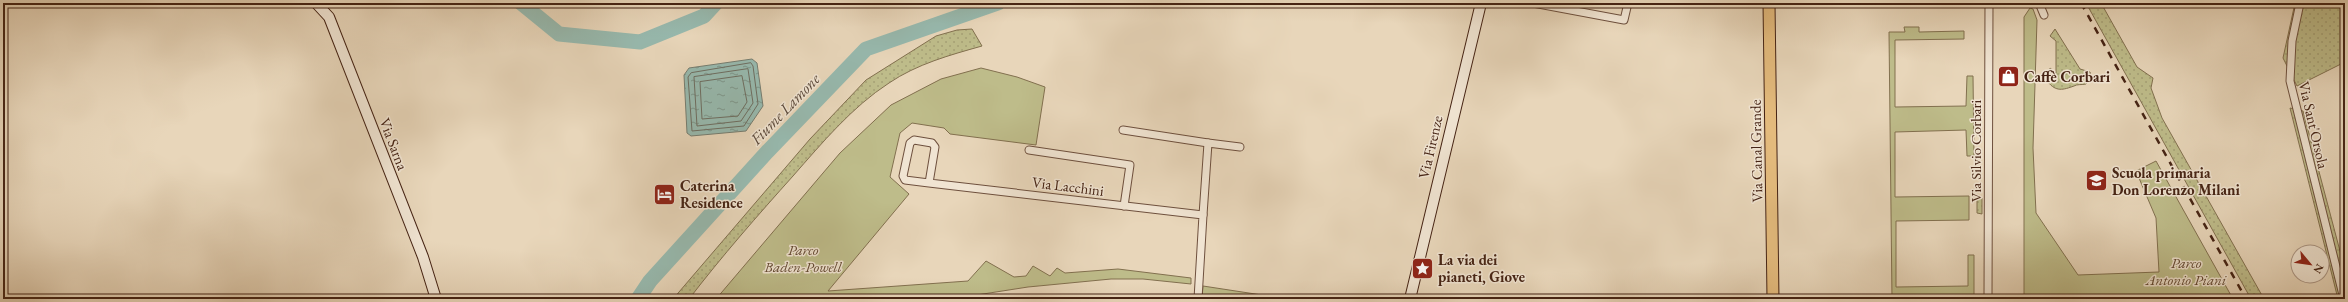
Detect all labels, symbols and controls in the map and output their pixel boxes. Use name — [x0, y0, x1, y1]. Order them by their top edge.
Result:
shop icon: Caffè Corbari — [1996, 63, 2022, 89]
place label: Caffè Corbari — [2024, 67, 2111, 86]
water label: Fiume Lamone — [745, 68, 825, 150]
street label: Via Sant'Orsola — [2295, 79, 2333, 171]
street label: Via Canal Grande — [1746, 99, 1766, 203]
street label: Via Silvio Corbari — [1966, 99, 1985, 202]
street label: Via Firenze — [1414, 114, 1446, 180]
street label: Via Sarna — [375, 115, 413, 173]
place label: Scuola primaria Don Lorenzo Milani — [2112, 163, 2241, 199]
school or university icon: Scuola primaria Don Lorenzo Milani — [2083, 168, 2109, 194]
street label: Via Lacchini — [1031, 172, 1105, 200]
place label: Caterina Residence — [680, 176, 743, 212]
hotel icon: Caterina Residence — [651, 181, 677, 207]
park label: Parco Baden-Powell — [763, 240, 842, 276]
north arrow — [2290, 244, 2330, 284]
place label: La via dei pianeti, Giove — [1438, 250, 1525, 286]
park label: Parco Antonio Piani — [2145, 253, 2227, 289]
place icon: La via dei pianeti, Giove — [1410, 255, 1436, 281]
text: N — [2310, 262, 2327, 276]

